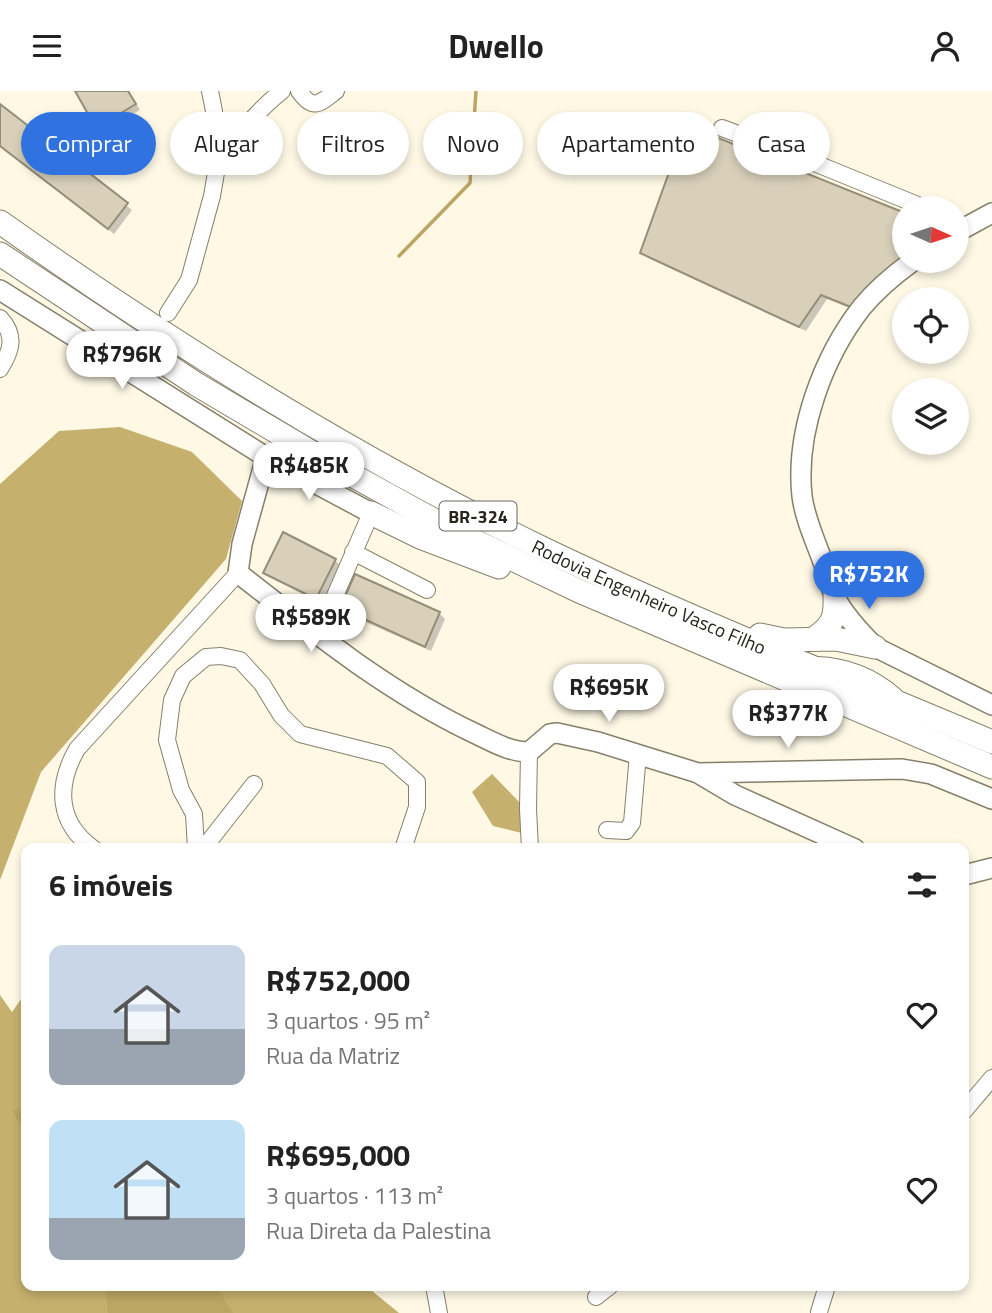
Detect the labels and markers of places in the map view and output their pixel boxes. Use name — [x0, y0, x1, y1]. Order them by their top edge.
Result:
pin: R$796K — [65, 331, 179, 391]
pin: R$485K — [252, 443, 366, 502]
pin: R$752K — [812, 552, 926, 611]
pin: R$589K — [254, 595, 368, 654]
pin: R$695K — [552, 665, 666, 724]
pin: R$377K — [731, 691, 845, 750]

